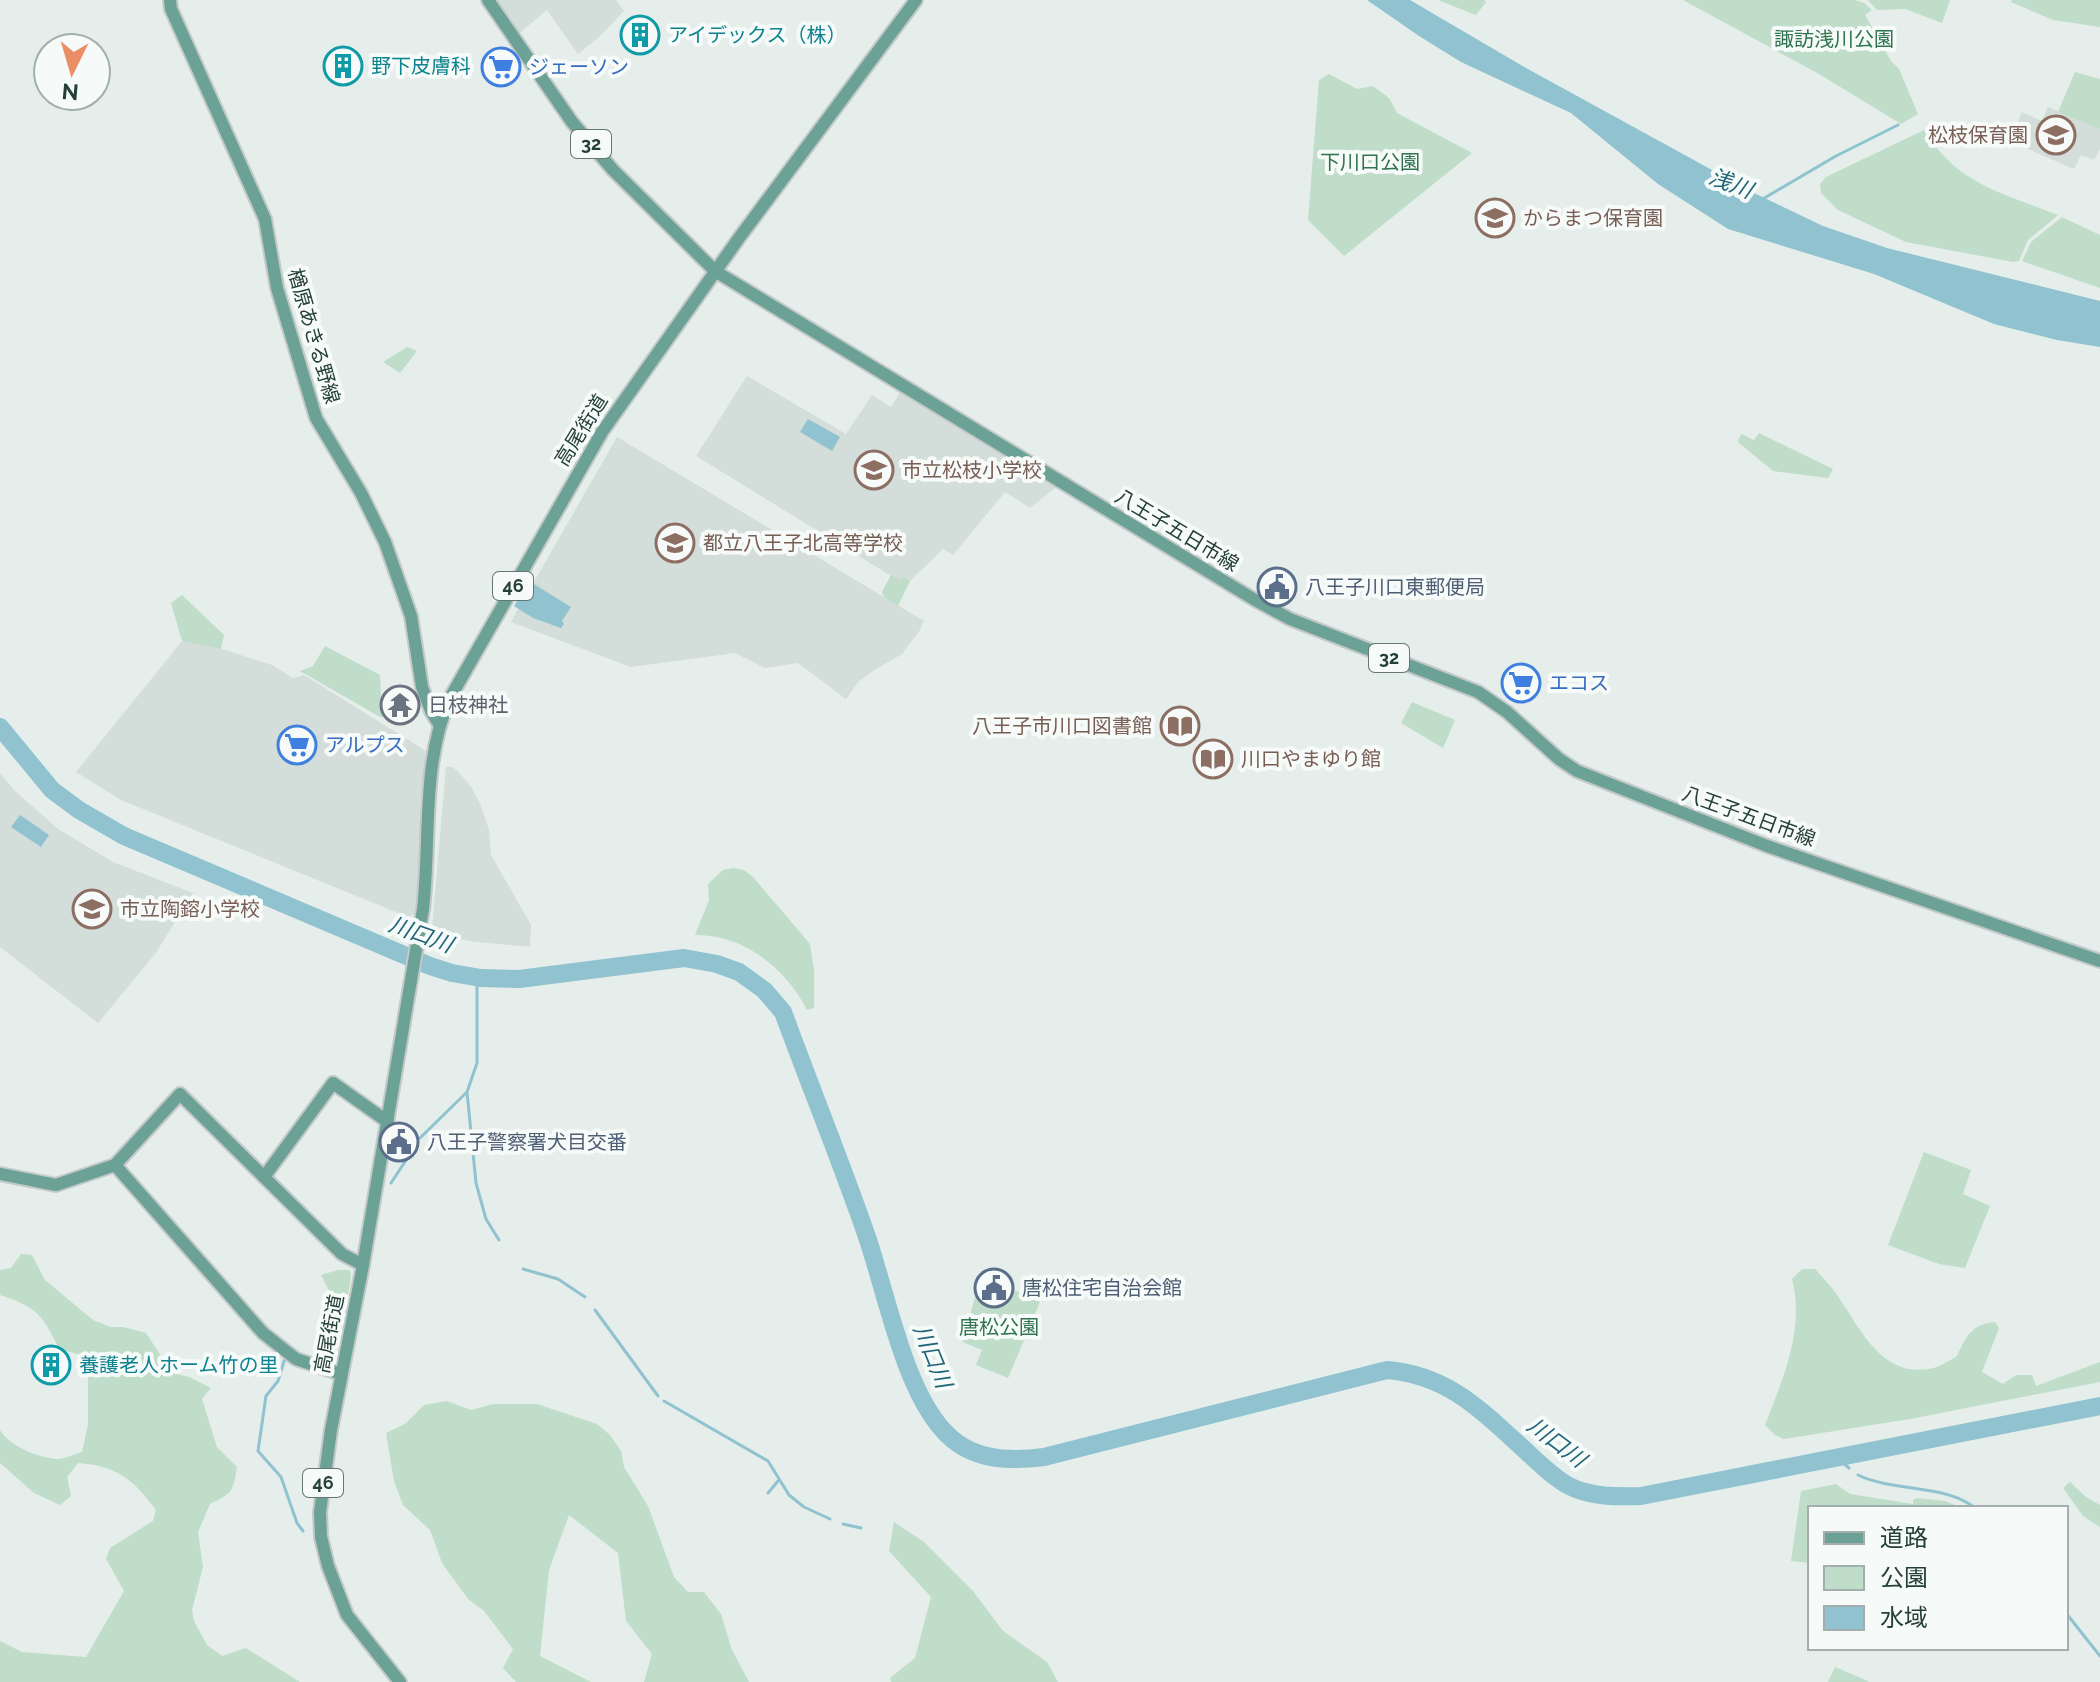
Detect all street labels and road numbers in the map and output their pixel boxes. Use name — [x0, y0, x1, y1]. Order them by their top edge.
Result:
road number: 32 — [571, 130, 611, 158]
street label: 楢原あきる野線 — [283, 266, 345, 406]
street label: 高尾街道 — [550, 390, 612, 470]
street label: 八王子五日市線 — [1111, 484, 1243, 576]
road number: 46 — [493, 572, 533, 600]
road number: 32 — [1369, 644, 1409, 672]
street label: 八王子五日市線 — [1679, 781, 1819, 851]
street label: 高尾街道 — [310, 1292, 348, 1376]
road number: 46 — [303, 1469, 343, 1497]

